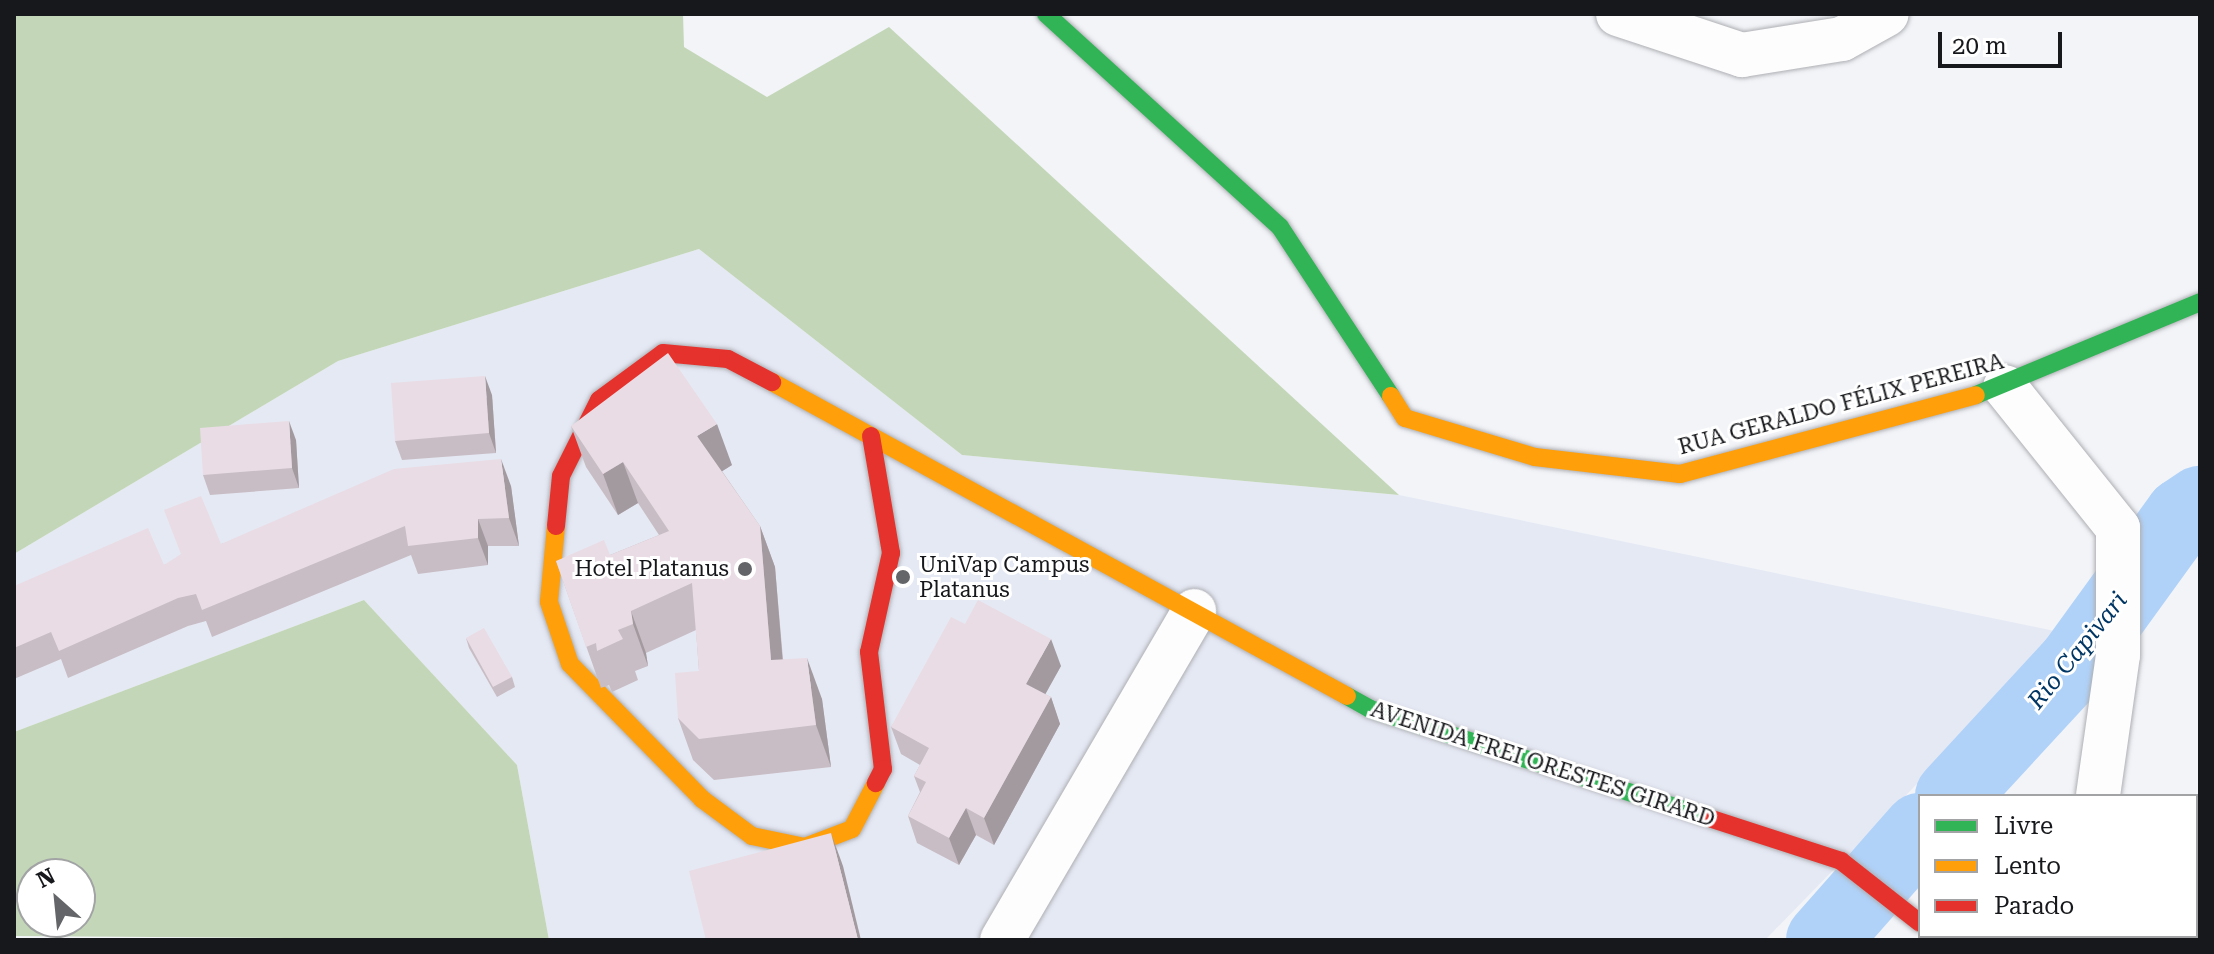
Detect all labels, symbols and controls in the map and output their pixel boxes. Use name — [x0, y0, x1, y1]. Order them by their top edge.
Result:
scale bar — [1942, 16, 2066, 66]
text: 20 m — [1952, 32, 2007, 60]
street label: RUA GERALDO FÉLIX PEREIRA — [1675, 348, 2007, 460]
place label: UniVap Campus Platanus — [919, 551, 1090, 602]
place label: Hotel Platanus — [575, 556, 729, 582]
marker: Hotel Platanus — [736, 560, 754, 578]
marker: UniVap Campus Platanus — [894, 568, 912, 586]
water label: Rio Capivari — [2022, 587, 2134, 715]
street label: AVENIDA FREI ORESTES GIRARD — [1368, 696, 1718, 832]
legend — [1918, 794, 2198, 938]
text: Livre — [1994, 812, 2053, 840]
text: Lento — [1994, 852, 2061, 880]
north arrow — [16, 858, 96, 938]
text: N — [33, 863, 59, 893]
text: Parado — [1994, 892, 2074, 920]

